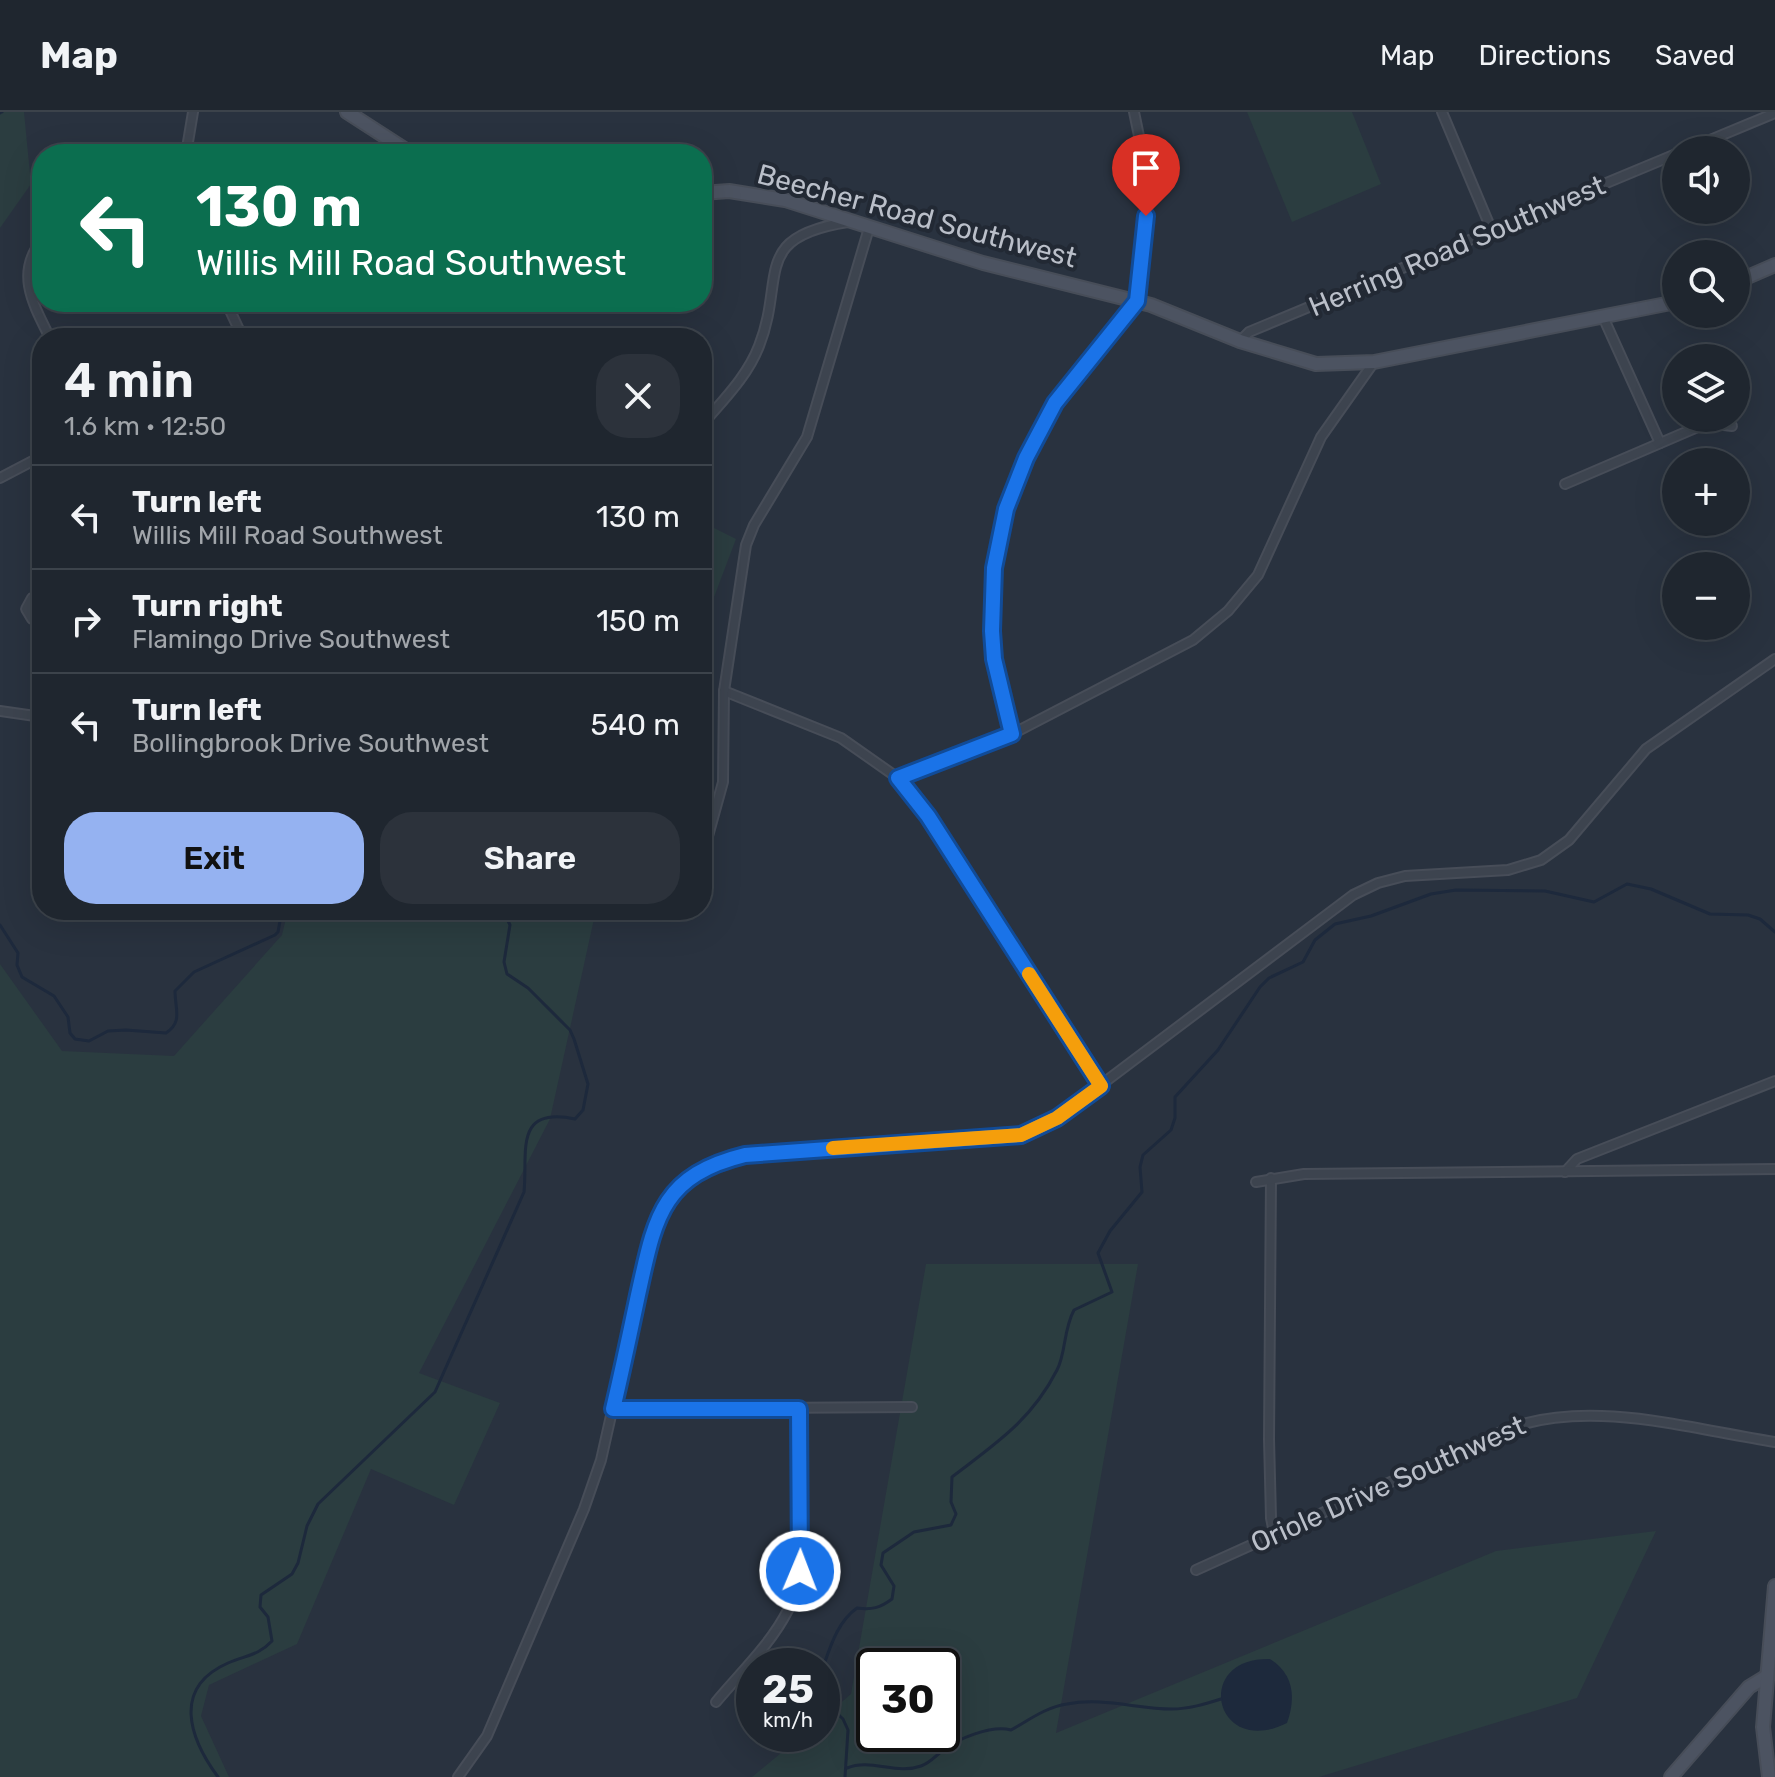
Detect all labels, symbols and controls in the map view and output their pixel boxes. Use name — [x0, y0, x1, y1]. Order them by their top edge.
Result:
text: Map — [40, 32, 118, 78]
text: Map — [1380, 39, 1434, 72]
text: Directions — [1478, 39, 1611, 72]
text: Saved — [1655, 39, 1735, 72]
pin — [1112, 134, 1180, 216]
map controls — [1662, 136, 1750, 640]
button: sound — [1662, 136, 1750, 224]
icon: arrive — [1124, 146, 1168, 190]
street label: Beecher Road Southwest — [754, 157, 1080, 275]
street label: Herring Road Southwest — [1304, 169, 1610, 323]
text: 130 m — [196, 174, 362, 240]
icon: left — [64, 176, 168, 280]
button: search — [1662, 240, 1750, 328]
text: Willis Mill Road Southwest — [196, 241, 626, 284]
button: layers — [1662, 344, 1750, 432]
text: 4 min — [64, 352, 194, 409]
button: close — [596, 354, 680, 438]
text: 1.6 km · 12:50 — [64, 411, 226, 442]
button: + — [1662, 448, 1750, 536]
text: Turn left — [132, 484, 262, 520]
icon: left — [64, 495, 108, 539]
text: 130 m — [596, 499, 680, 535]
text: Willis Mill Road Southwest — [132, 520, 443, 551]
button: − — [1662, 552, 1750, 640]
text: Turn right — [132, 588, 283, 624]
icon: right — [64, 599, 108, 643]
text: 150 m — [596, 603, 680, 639]
text: Flamingo Drive Southwest — [132, 624, 450, 655]
text: Turn left — [132, 692, 262, 728]
icon: left — [64, 703, 108, 747]
text: 540 m — [590, 707, 680, 743]
text: Bollingbrook Drive Southwest — [132, 728, 489, 759]
button: Exit — [64, 812, 364, 904]
button: Share — [380, 812, 680, 904]
street label: Oriole Drive Southwest — [1246, 1408, 1530, 1560]
position arrow — [758, 1529, 842, 1613]
speed limit sign: 30 — [856, 1648, 960, 1752]
text: 25 — [762, 1666, 814, 1713]
text: km/h — [763, 1708, 813, 1732]

